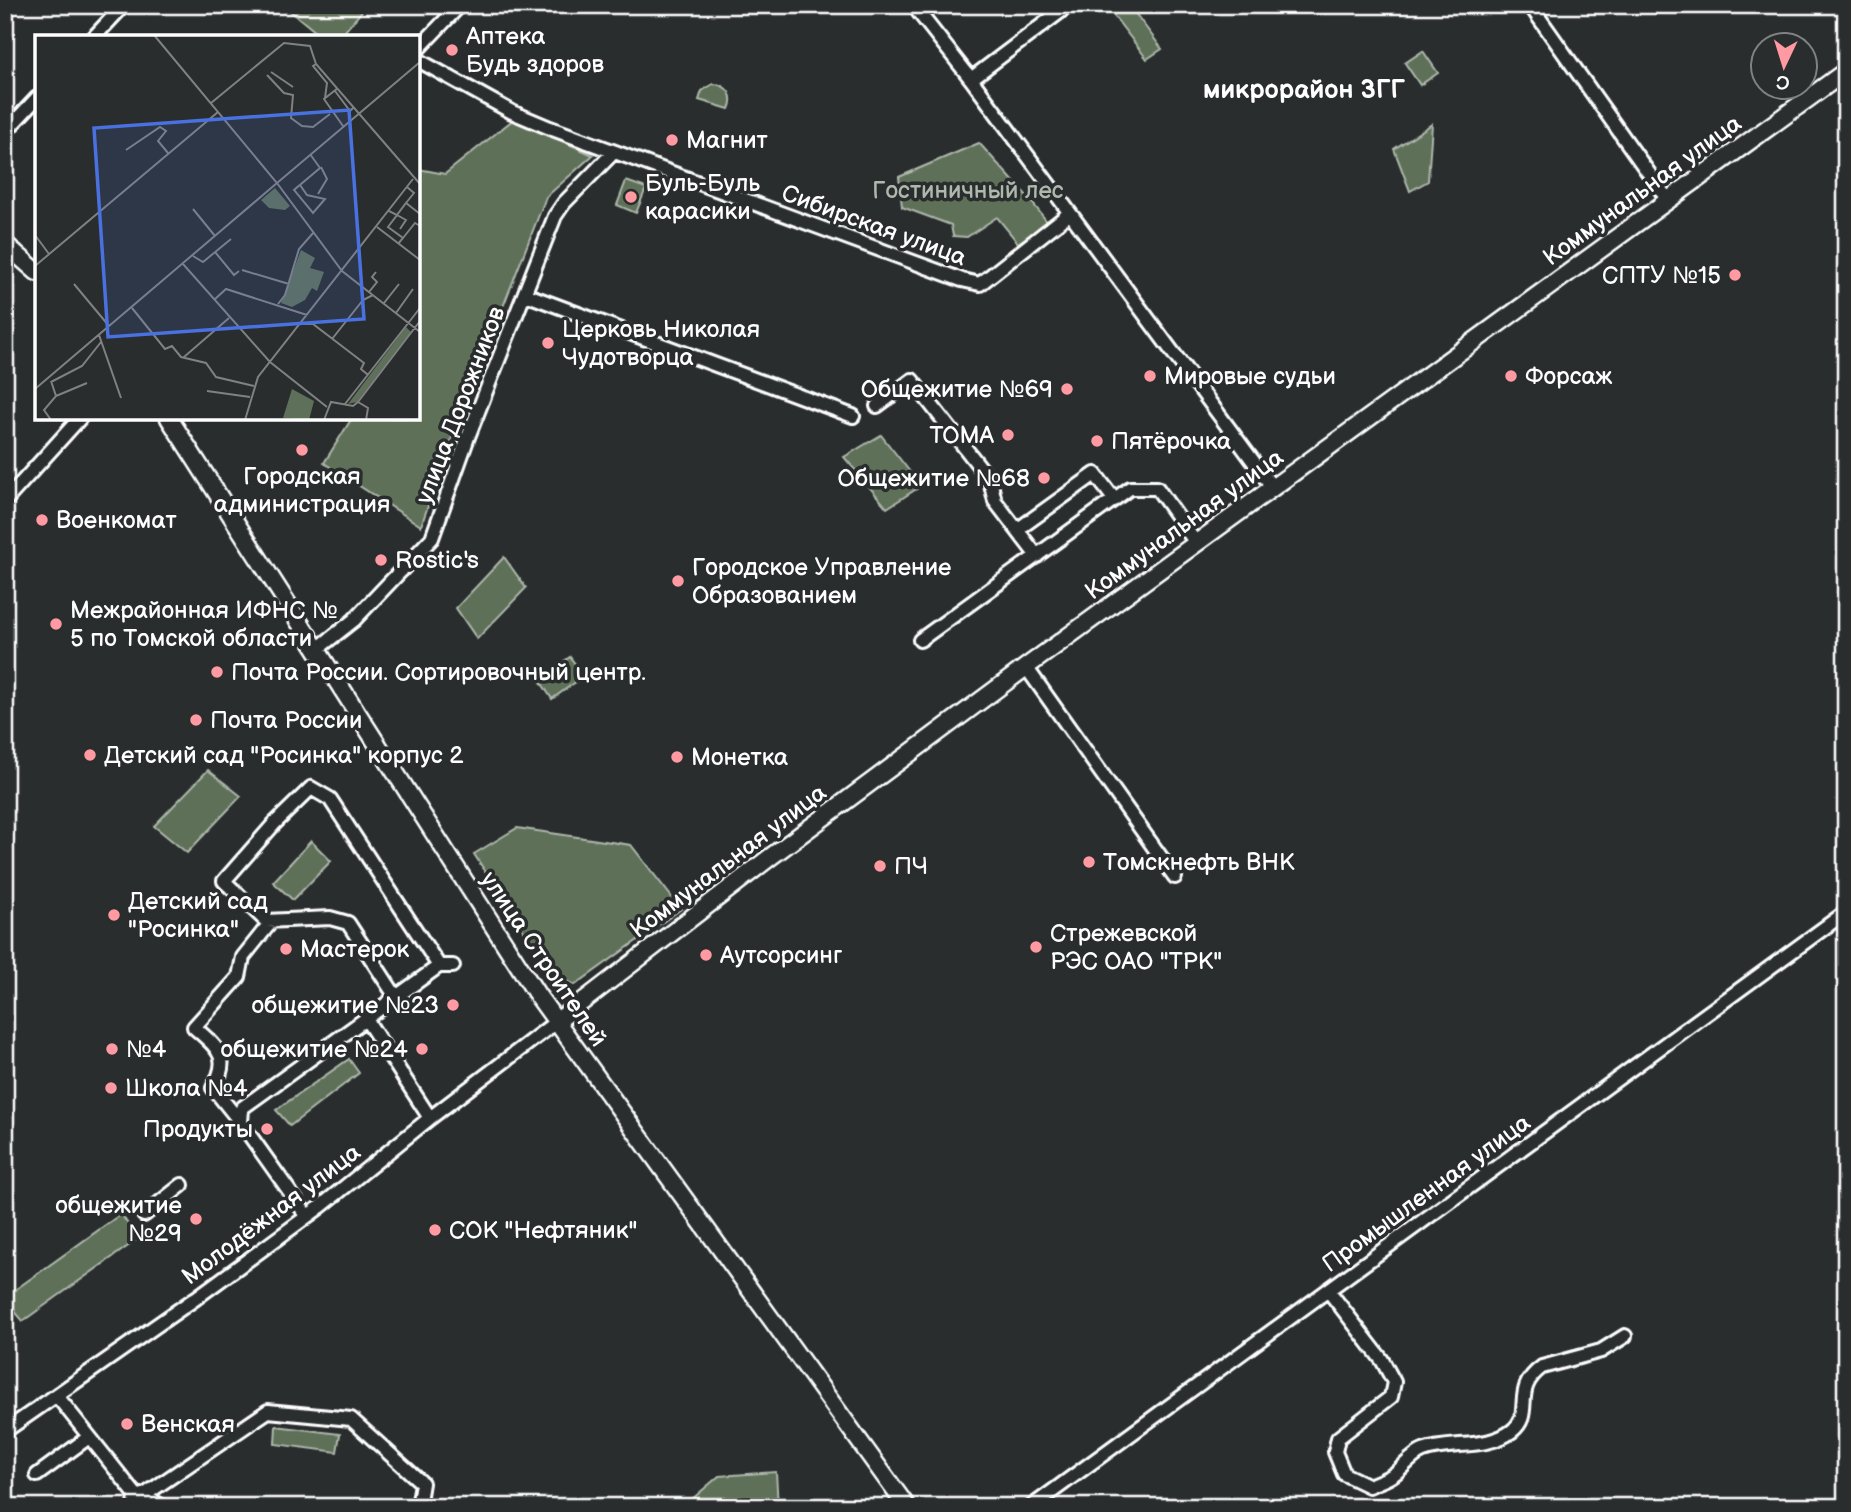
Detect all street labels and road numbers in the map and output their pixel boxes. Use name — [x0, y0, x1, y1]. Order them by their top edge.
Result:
street label: Коммунальная улица — [1538, 109, 1747, 272]
street label: Сибирская улица — [778, 179, 970, 272]
street label: улица Дорожников — [409, 302, 512, 508]
street label: Коммунальная улица — [1080, 443, 1289, 606]
street label: Коммунальная улица — [625, 778, 832, 945]
street label: улица Строителей — [474, 866, 613, 1052]
street label: Промышленная улица — [1317, 1108, 1536, 1279]
street label: Молодёжная улица — [176, 1138, 366, 1291]

